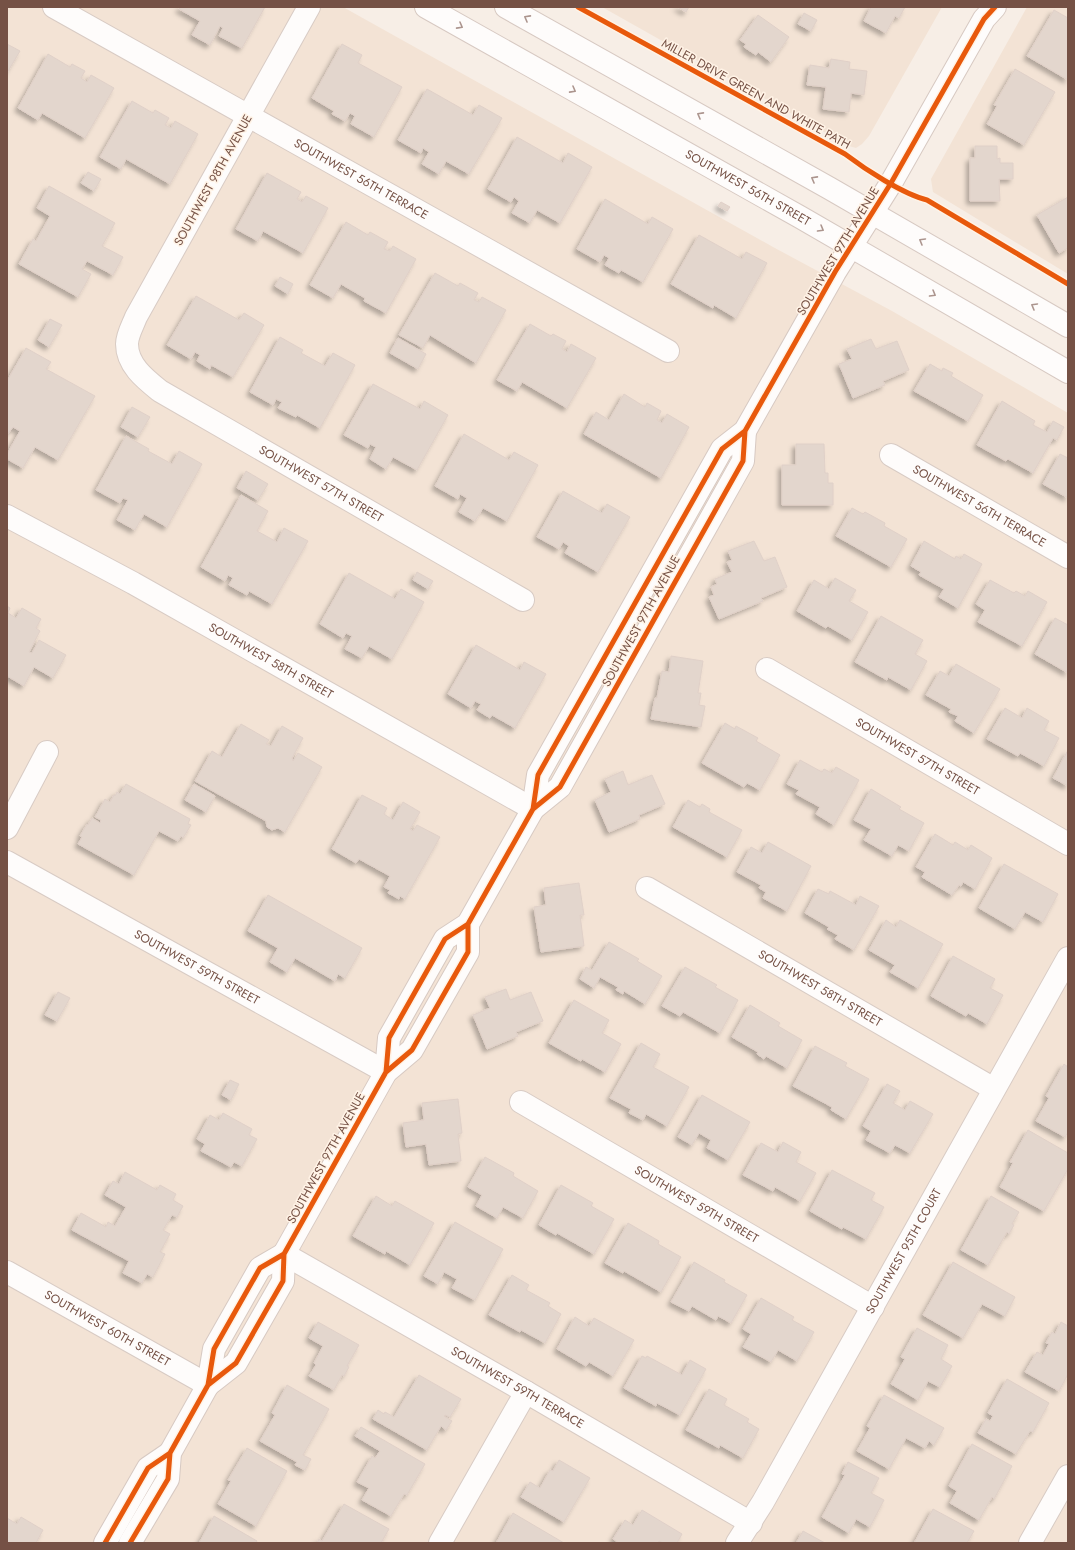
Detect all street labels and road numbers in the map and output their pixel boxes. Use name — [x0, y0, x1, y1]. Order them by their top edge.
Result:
street label: MILLER DRIVE GREEN AND WHITE PATH — [658, 34, 854, 154]
street label: SOUTHWEST 98TH AVENUE — [169, 111, 257, 249]
street label: SOUTHWEST 56TH TERRACE — [291, 134, 432, 224]
street label: SOUTHWEST 56TH STREET — [682, 145, 814, 230]
street label: SOUTHWEST 97TH AVENUE — [792, 183, 884, 319]
street label: SOUTHWEST 57TH STREET — [255, 441, 387, 527]
street label: SOUTHWEST 56TH TERRACE — [909, 460, 1050, 552]
street label: SOUTHWEST 97TH AVENUE — [597, 552, 685, 690]
street label: SOUTHWEST 58TH STREET — [205, 618, 337, 703]
street label: SOUTHWEST 57TH STREET — [852, 713, 983, 800]
street label: SOUTHWEST 59TH STREET — [131, 925, 263, 1009]
street label: SOUTHWEST 58TH STREET — [755, 945, 886, 1031]
street label: SOUTHWEST 97TH AVENUE — [282, 1089, 370, 1227]
street label: SOUTHWEST 59TH STREET — [631, 1161, 762, 1248]
street label: SOUTHWEST 95TH COURT — [861, 1185, 946, 1317]
street label: SOUTHWEST 60TH STREET — [41, 1286, 174, 1371]
street label: SOUTHWEST 59TH TERRACE — [448, 1342, 588, 1433]

